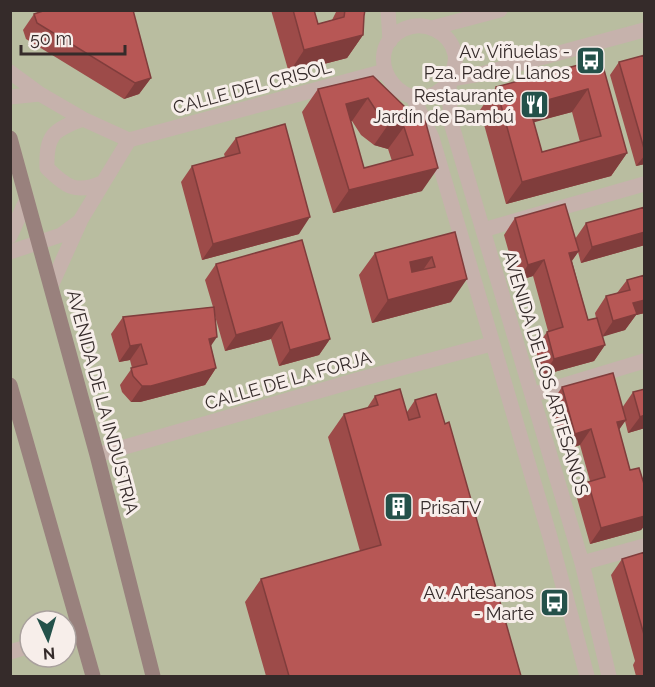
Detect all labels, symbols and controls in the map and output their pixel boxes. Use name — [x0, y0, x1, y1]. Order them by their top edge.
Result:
scale bar — [21, 18, 124, 56]
text: 50 m — [30, 28, 72, 49]
place label: Av. Viñuelas - Pza. Padre Llanos — [424, 41, 570, 83]
bus stop icon: Av. Viñuelas - Pza. Padre Llanos — [575, 45, 607, 77]
street label: CALLE DEL CRISOL — [171, 56, 334, 118]
place label: Restaurante Jardín de Bambú — [373, 85, 514, 127]
restaurant icon: Restaurante Jardín de Bambú — [519, 89, 551, 121]
street label: AVENIDA DE LOS ARTESANOS — [499, 248, 593, 498]
street label: AVENIDA DE LA INDUSTRIA — [63, 287, 143, 517]
street label: CALLE DE LA FORJA — [202, 346, 374, 414]
building icon: PrisaTV — [383, 491, 415, 523]
place label: PrisaTV — [420, 497, 481, 518]
place label: Av. Artesanos - Marte — [423, 582, 534, 624]
bus stop icon: Av. Artesanos - Marte — [539, 586, 571, 618]
north arrow — [18, 609, 78, 669]
text: N — [42, 644, 56, 663]

